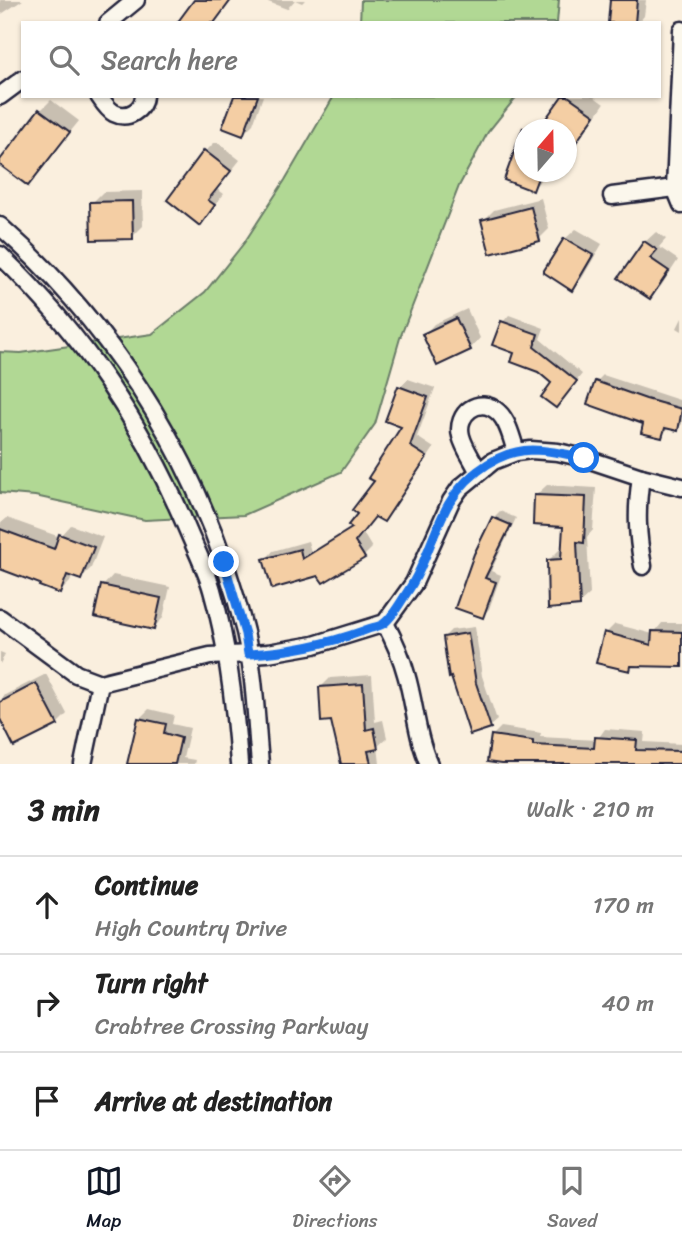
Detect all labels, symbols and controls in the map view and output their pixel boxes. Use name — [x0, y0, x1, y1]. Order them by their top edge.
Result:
search box — [21, 21, 661, 98]
text: Search here — [101, 37, 238, 83]
icon: search — [45, 41, 83, 79]
north arrow — [514, 119, 577, 182]
route start — [568, 442, 599, 473]
route end — [208, 546, 239, 577]
text: 3 min — [28, 783, 100, 837]
text: Walk · 210 m — [527, 789, 654, 830]
text: Continue — [95, 862, 198, 908]
text: 170 m — [593, 885, 654, 926]
icon: ahead — [28, 886, 66, 924]
text: High Country Drive — [95, 908, 287, 949]
text: Turn right — [95, 960, 208, 1006]
text: 40 m — [601, 983, 654, 1024]
icon: right — [28, 984, 66, 1022]
text: Crabtree Crossing Parkway — [95, 1006, 369, 1047]
text: Arrive at destination — [95, 1078, 332, 1124]
icon: arrive — [28, 1082, 66, 1120]
tab: Map — [85, 1162, 123, 1237]
tab: Directions — [292, 1162, 378, 1237]
tab: Saved — [547, 1162, 597, 1237]

